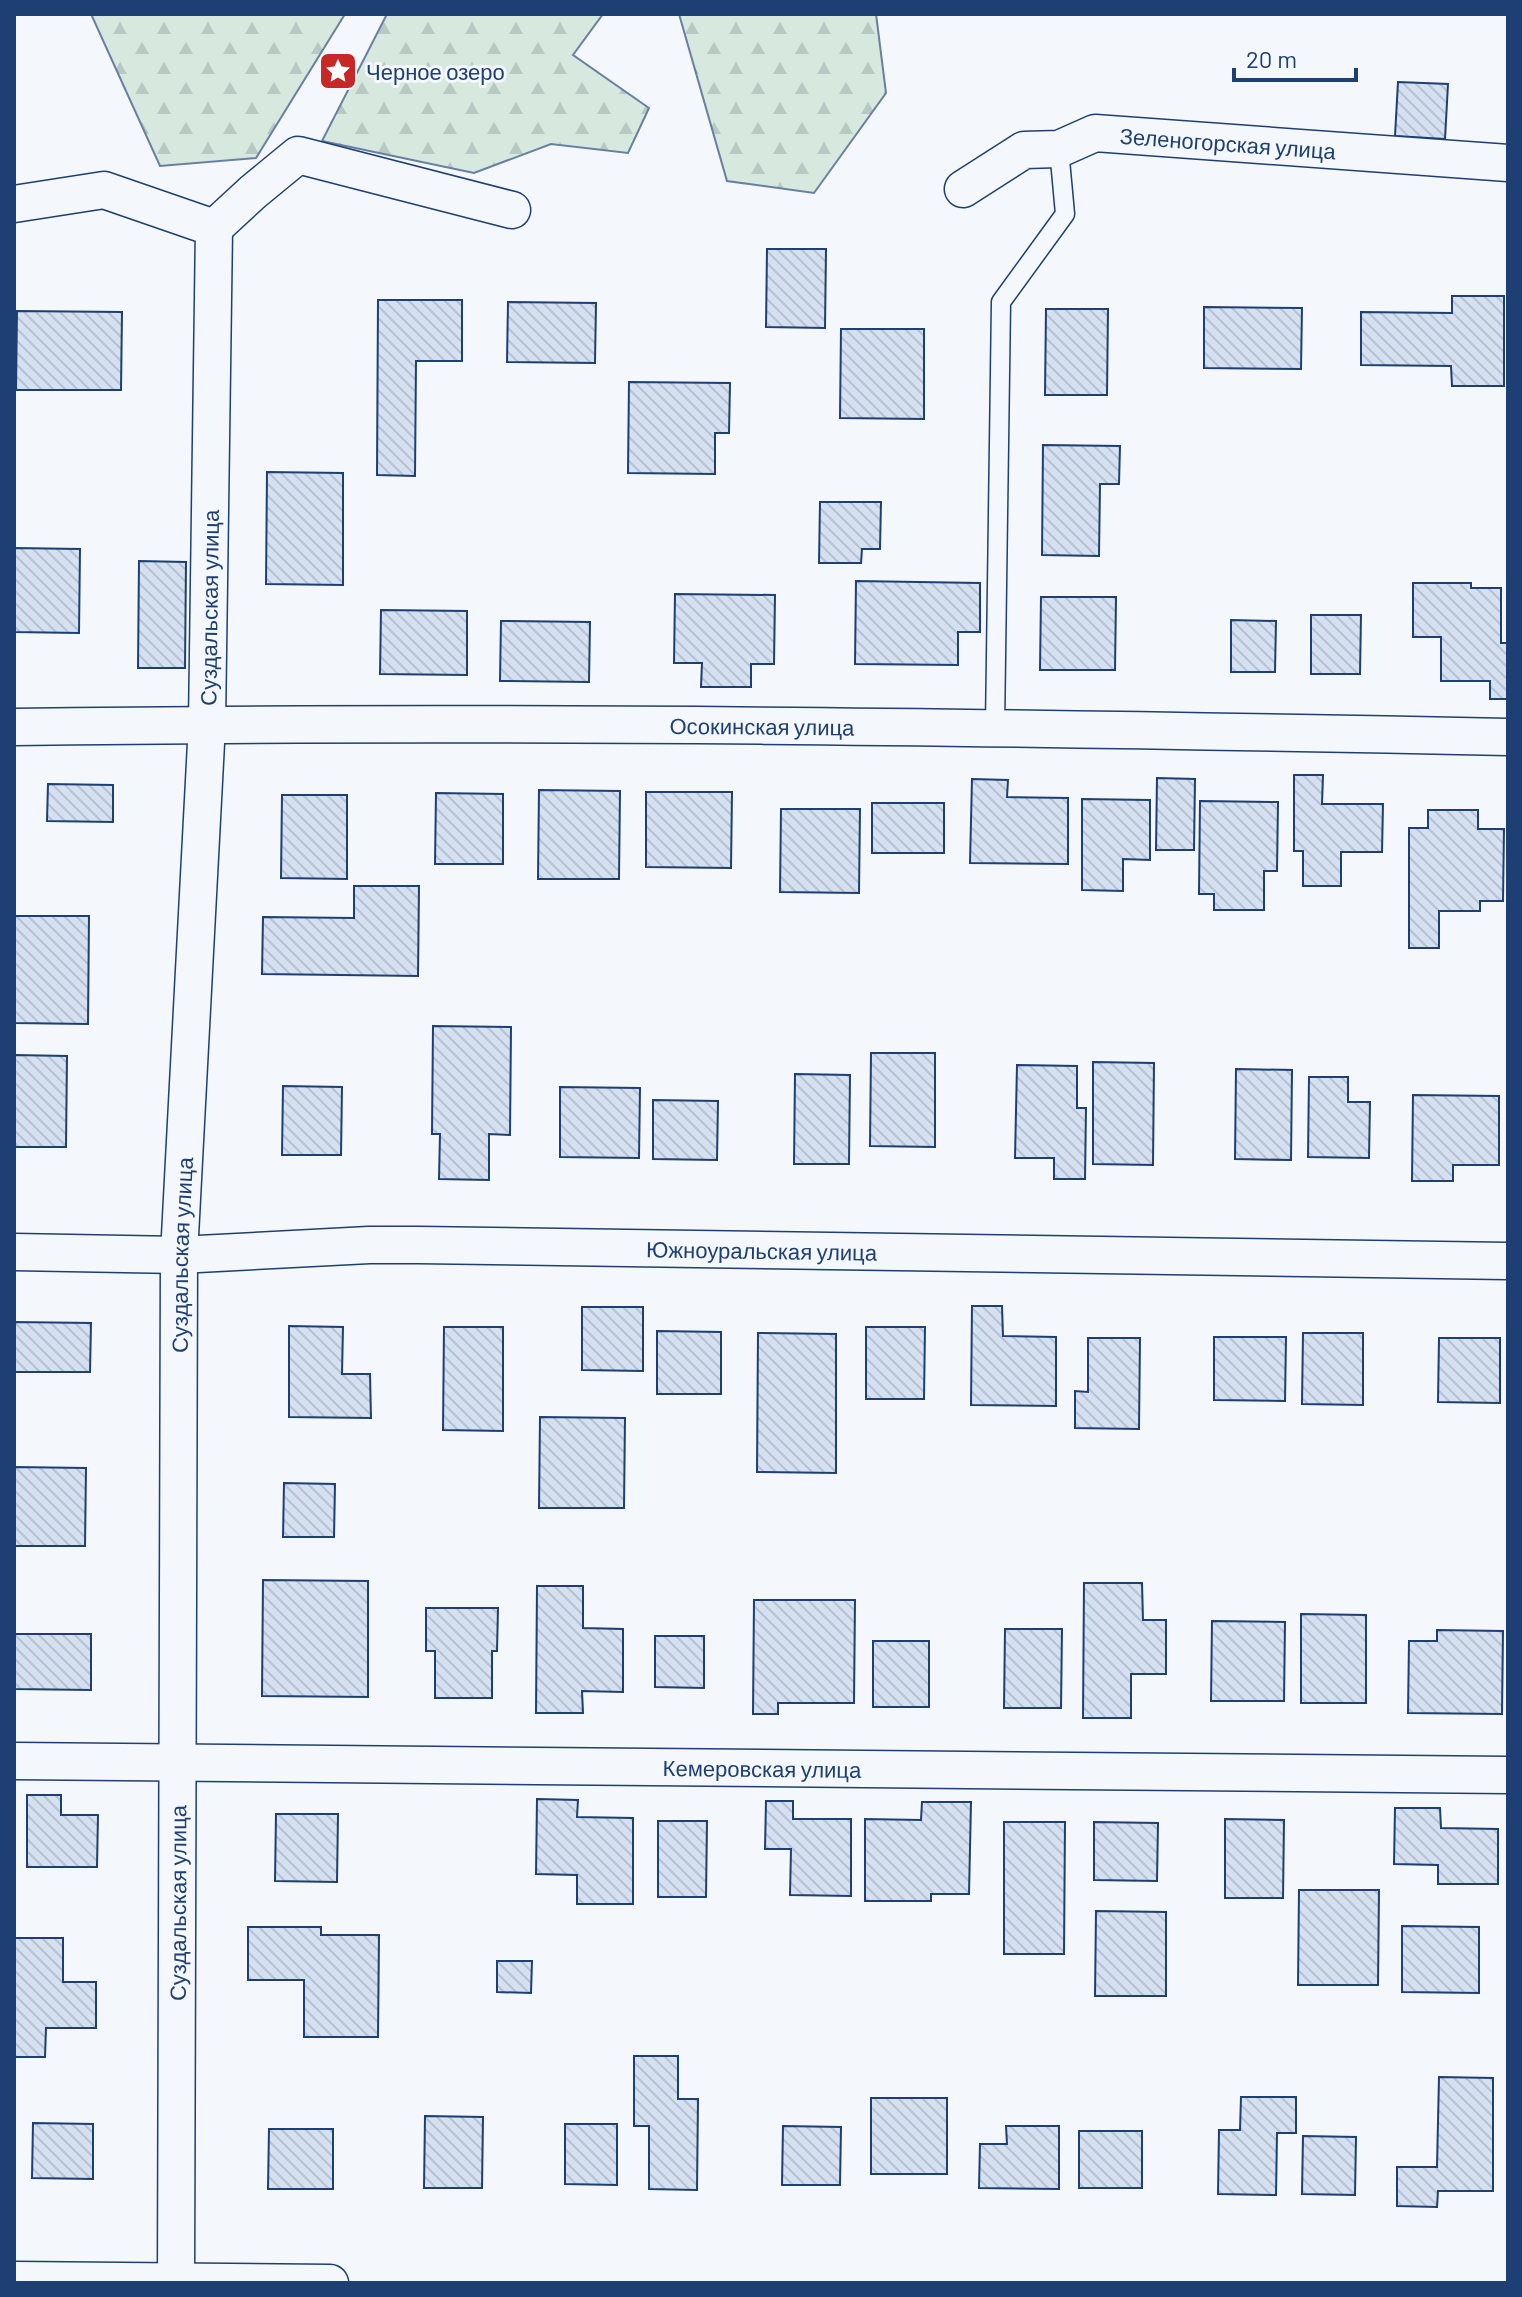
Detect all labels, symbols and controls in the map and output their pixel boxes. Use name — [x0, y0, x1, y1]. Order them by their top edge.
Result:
scale bar — [1234, 32, 1356, 82]
text: 20 m — [1246, 44, 1297, 73]
place icon: Черное озеро — [317, 50, 359, 92]
place label: Черное озеро — [366, 58, 505, 85]
street label: Зеленогорская улица — [1119, 122, 1338, 164]
street label: Суздальская улица — [194, 509, 224, 706]
street label: Осокинская улица — [669, 712, 855, 740]
street label: Суздальская улица — [166, 1156, 198, 1353]
street label: Южноуральская улица — [646, 1235, 878, 1266]
street label: Кемеровская улица — [663, 1754, 862, 1783]
street label: Суздальская улица — [164, 1804, 191, 2001]

